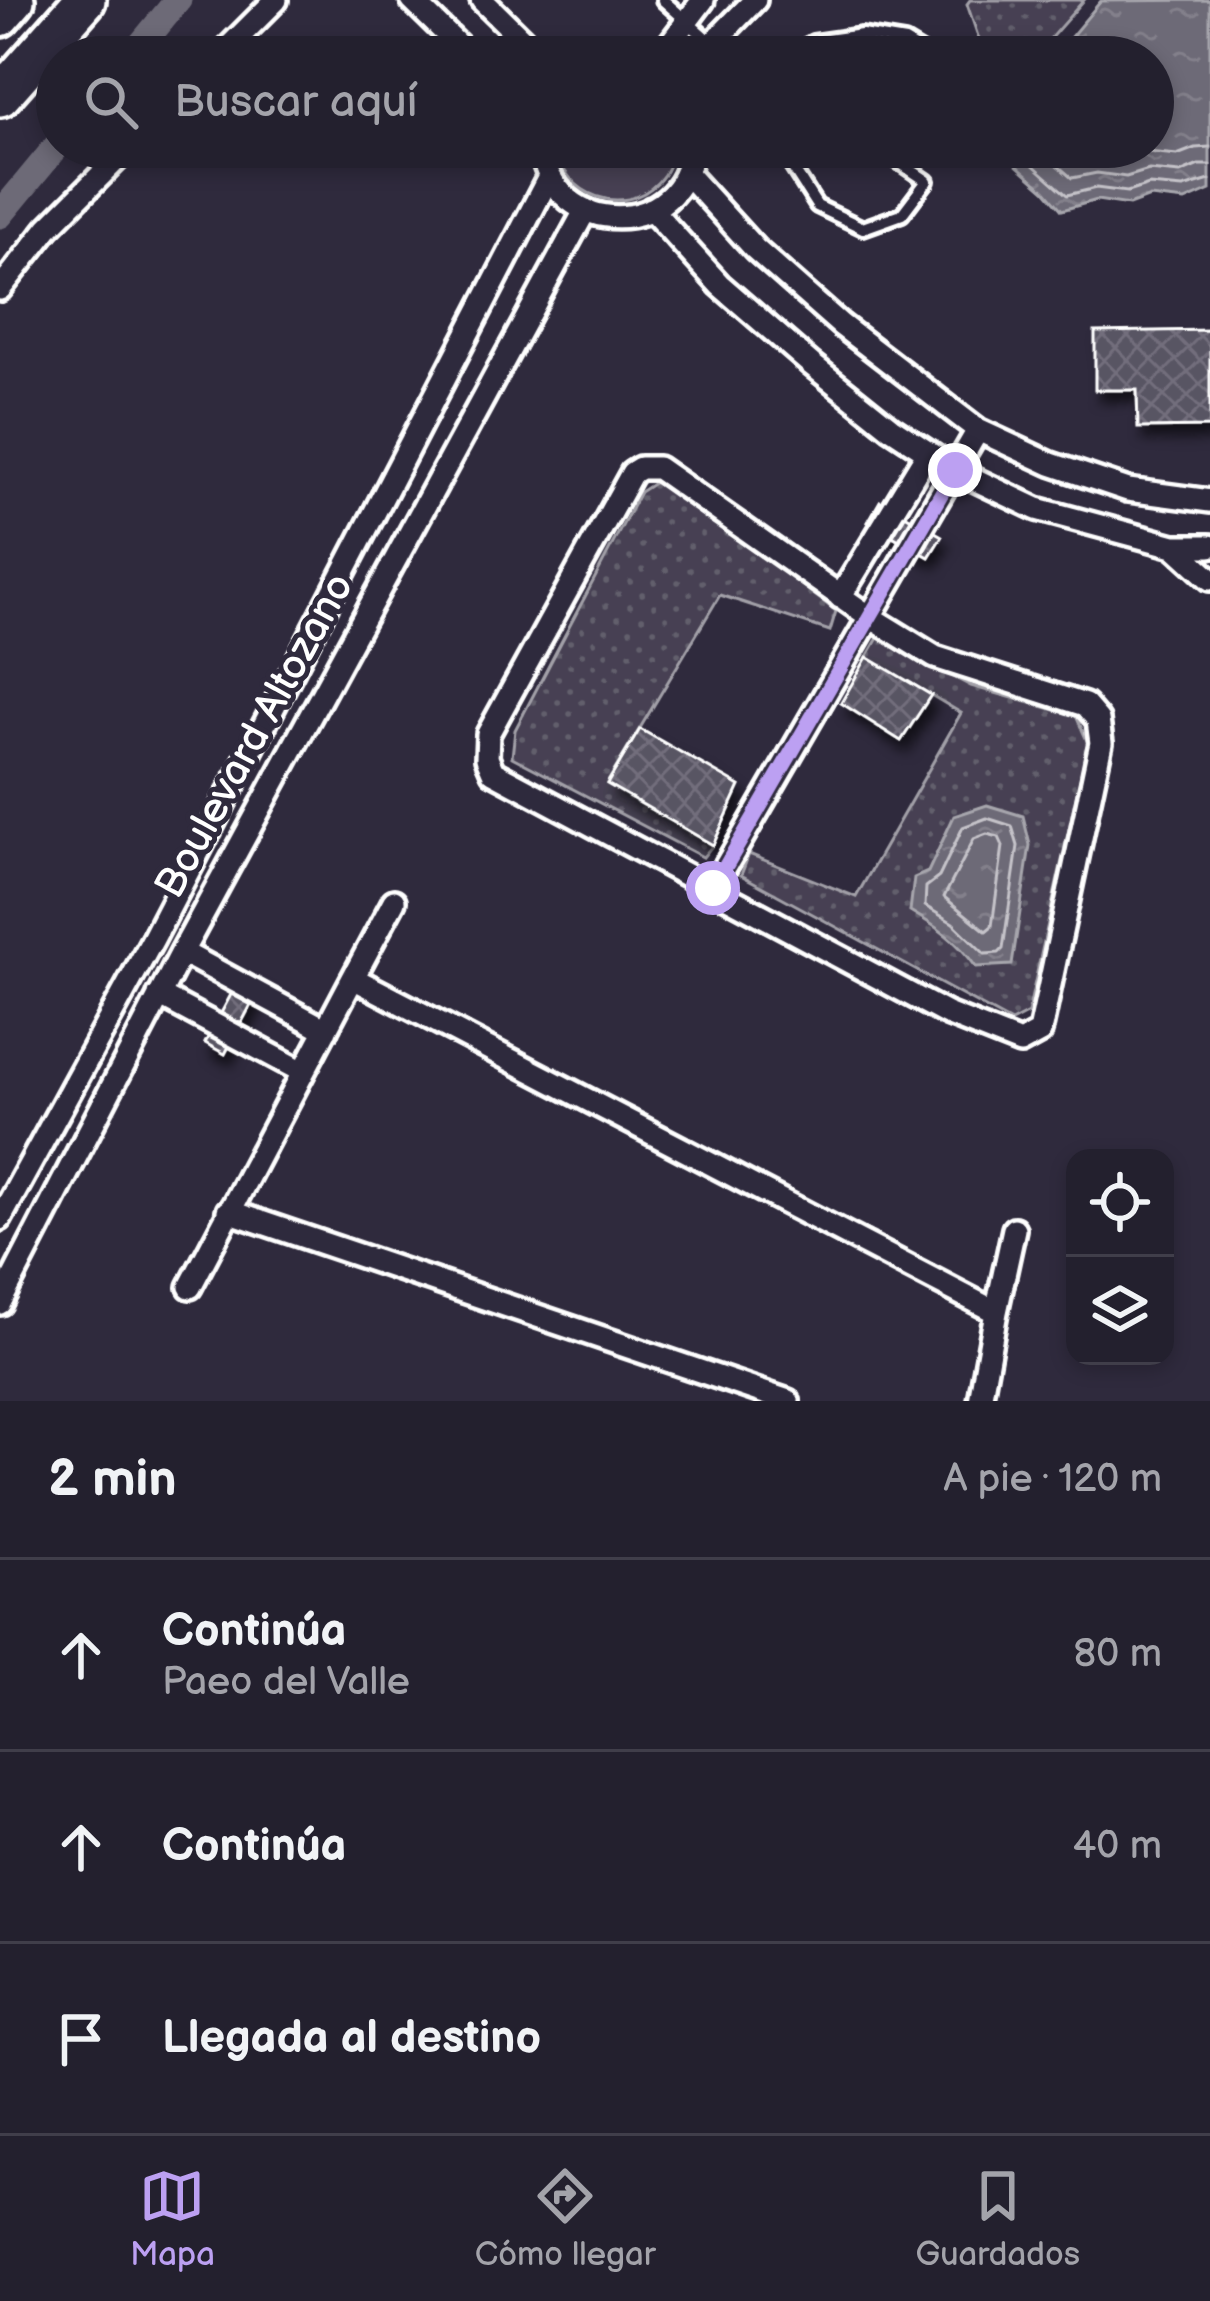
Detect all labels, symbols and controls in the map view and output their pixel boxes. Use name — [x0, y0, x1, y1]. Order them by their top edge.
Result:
search box — [36, 36, 1174, 168]
icon: search — [78, 69, 144, 135]
text: Buscar aquí — [174, 75, 417, 130]
route end — [928, 443, 982, 497]
street label: Boulevard Altozano — [145, 565, 365, 907]
route start — [686, 861, 740, 915]
map controls — [1066, 1149, 1174, 1365]
button: locate — [1066, 1149, 1174, 1257]
button: layers — [1066, 1257, 1174, 1365]
text: 2 min — [48, 1449, 177, 1510]
text: A pie · 120 m — [944, 1456, 1162, 1503]
text: Continúa — [162, 1604, 346, 1659]
icon: ahead — [48, 1622, 114, 1688]
text: 80 m — [1074, 1631, 1162, 1678]
text: Paeo del Valle — [162, 1659, 410, 1706]
icon: ahead — [48, 1814, 114, 1880]
text: Continúa — [162, 1819, 346, 1874]
text: 40 m — [1072, 1823, 1162, 1870]
icon: arrive — [48, 2006, 114, 2072]
text: Llegada al destino — [162, 2011, 541, 2066]
tab: Mapa — [130, 2163, 215, 2275]
tab: Cómo llegar — [475, 2163, 656, 2275]
tab: Guardados — [915, 2163, 1080, 2275]

